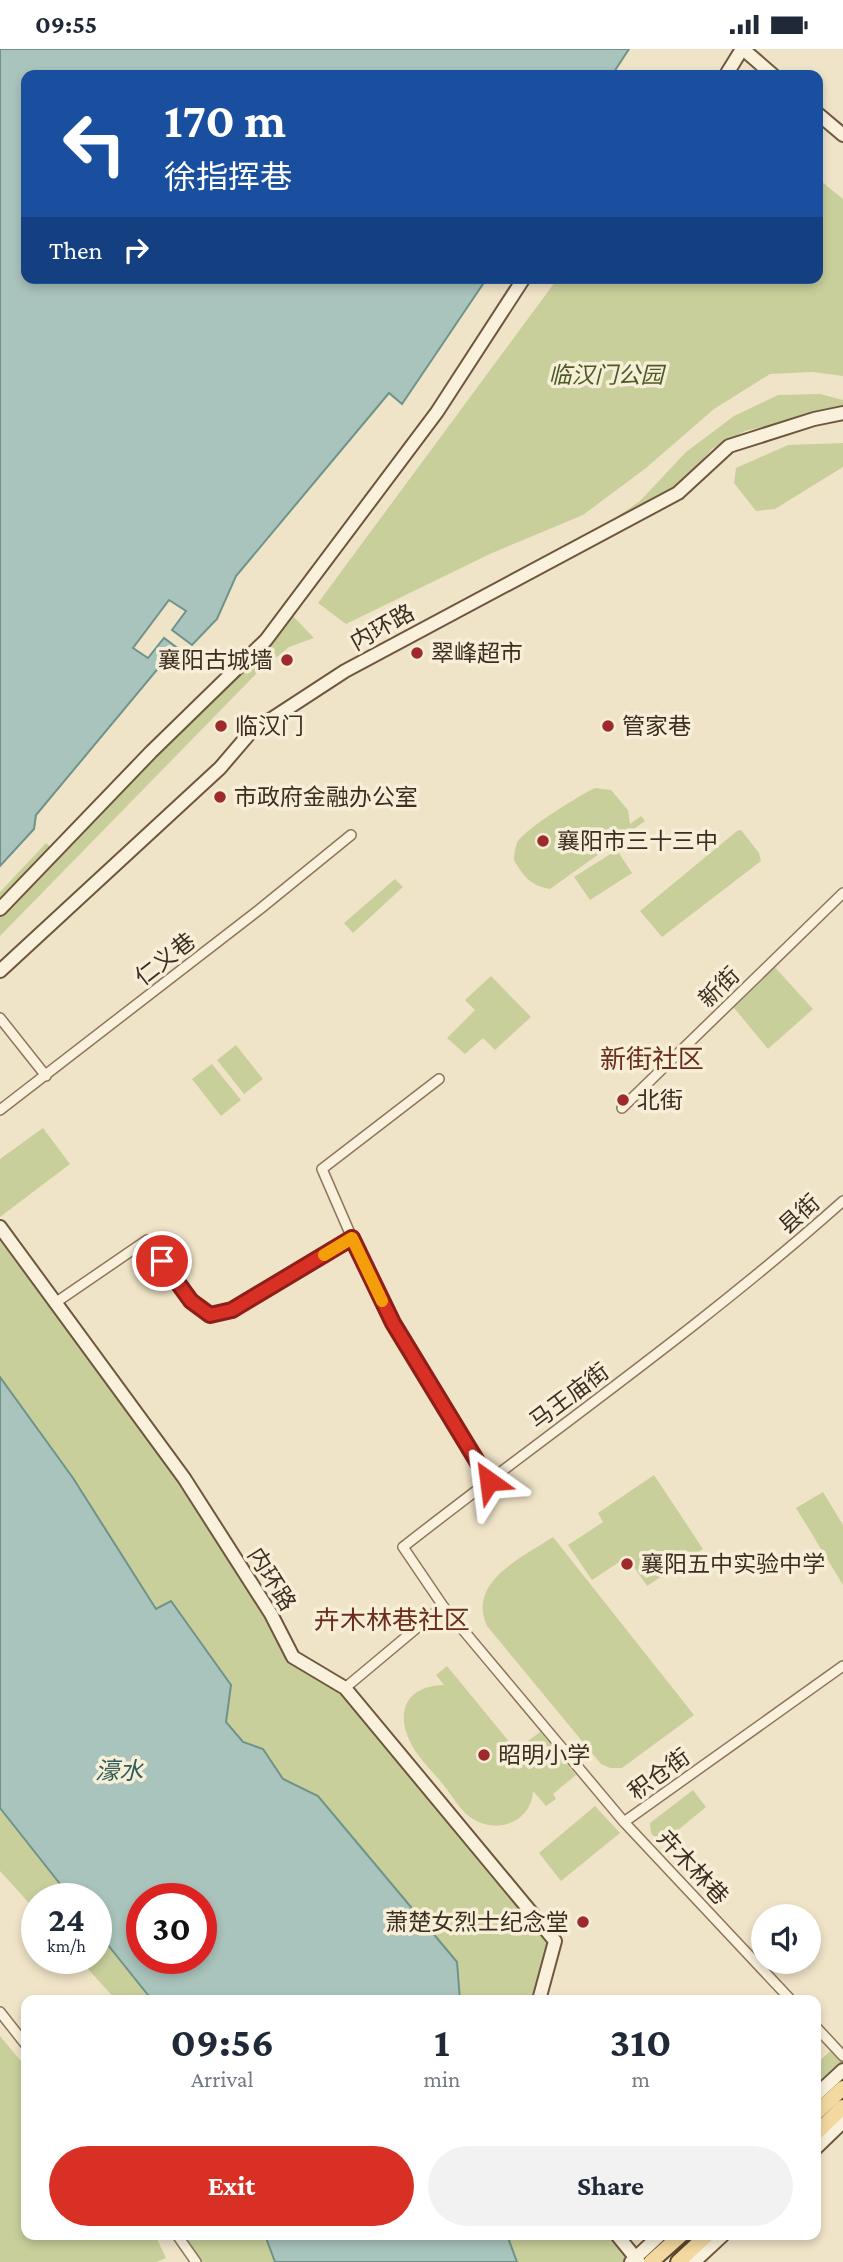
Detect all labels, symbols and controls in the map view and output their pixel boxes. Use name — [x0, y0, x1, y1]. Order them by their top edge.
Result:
text: 09:55 — [35, 10, 97, 39]
text: 170 m — [164, 93, 286, 148]
icon: left — [49, 98, 140, 189]
text: 徐指挥巷 — [164, 159, 292, 195]
icon: right — [117, 231, 155, 269]
text: Then — [49, 236, 103, 265]
park label: 临汉门公园 — [549, 362, 667, 388]
street label: 内环路 — [346, 599, 418, 655]
place label: 翠峰超市 — [431, 640, 523, 666]
marker: 翠峰超市 — [409, 645, 425, 661]
place label: 襄阳古城墙 — [158, 647, 273, 673]
marker: 襄阳古城墙 — [279, 652, 295, 668]
place label: 临汉门 — [235, 713, 304, 739]
place label: 管家巷 — [622, 713, 691, 739]
marker: 临汉门 — [213, 718, 229, 734]
marker: 管家巷 — [600, 718, 616, 734]
place label: 市政府金融办公室 — [234, 784, 418, 810]
marker: 市政府金融办公室 — [212, 789, 228, 805]
place label: 襄阳市三十三中 — [557, 828, 718, 854]
marker: 襄阳市三十三中 — [535, 833, 551, 849]
street label: 仁义巷 — [130, 928, 200, 990]
street label: 新街 — [693, 962, 745, 1012]
district label: 新街社区 — [600, 1045, 704, 1074]
place label: 北街 — [637, 1087, 683, 1113]
marker: 北街 — [615, 1092, 631, 1108]
street label: 县街 — [773, 1189, 825, 1239]
pin — [132, 1231, 192, 1291]
icon: arrive — [143, 1242, 181, 1280]
street label: 马王庙街 — [524, 1358, 614, 1434]
position arrow — [452, 1444, 526, 1518]
street label: 内环路 — [243, 1543, 301, 1615]
place label: 襄阳五中实验中学 — [641, 1551, 825, 1577]
marker: 襄阳五中实验中学 — [619, 1556, 635, 1572]
district label: 卉木林巷社区 — [314, 1606, 470, 1635]
place label: 昭明小学 — [498, 1742, 590, 1768]
street label: 积仓街 — [623, 1743, 695, 1805]
marker: 昭明小学 — [476, 1747, 492, 1763]
water label: 濠水 — [95, 1757, 144, 1784]
street label: 卉木林巷 — [652, 1824, 734, 1910]
speed limit sign: 30 — [126, 1883, 217, 1974]
text: 24 — [48, 1900, 85, 1939]
map controls — [751, 1904, 821, 1974]
button: sound — [751, 1904, 821, 1974]
place label: 萧楚女烈士纪念堂 — [385, 1909, 569, 1935]
marker: 萧楚女烈士纪念堂 — [575, 1914, 591, 1930]
text: km/h — [47, 1936, 86, 1956]
text: 09:56 — [170, 2018, 274, 2065]
text: 1 — [434, 2018, 450, 2065]
text: 310 — [610, 2018, 672, 2065]
text: Arrival — [191, 2066, 254, 2092]
text: min — [424, 2066, 460, 2092]
text: m — [631, 2066, 650, 2092]
button: Exit — [49, 2146, 414, 2226]
button: Share — [428, 2146, 793, 2226]

